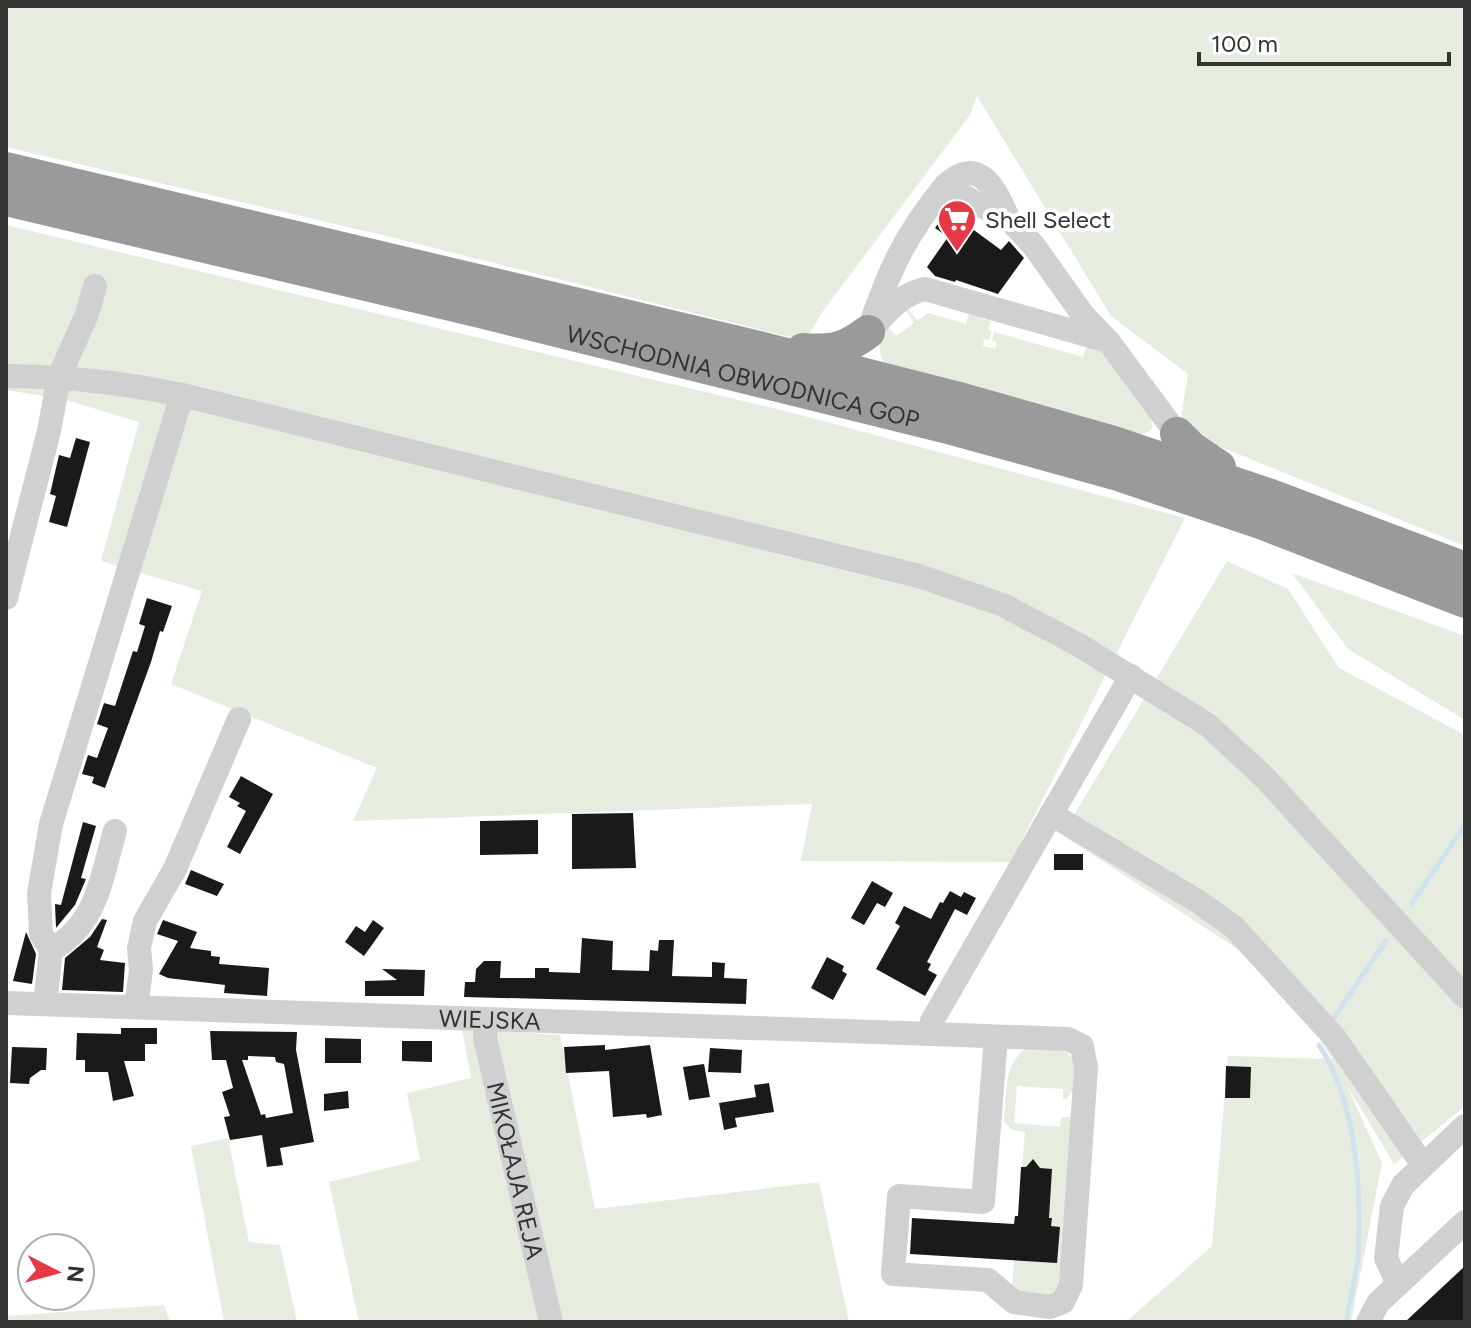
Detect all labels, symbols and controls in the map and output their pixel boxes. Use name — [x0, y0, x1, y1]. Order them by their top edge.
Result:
scale bar — [1199, 16, 1449, 66]
text: 100 m — [1211, 29, 1278, 58]
supermarket icon: Shell Select — [936, 198, 978, 253]
place label: Shell Select — [985, 205, 1111, 234]
street label: WSCHODNIA OBWODNICA GOP — [564, 319, 922, 434]
street label: WIEJSKA — [438, 1003, 542, 1035]
street label: MIKOŁAJA REJA — [481, 1079, 551, 1263]
north arrow — [16, 1232, 96, 1312]
text: N — [61, 1264, 90, 1284]

